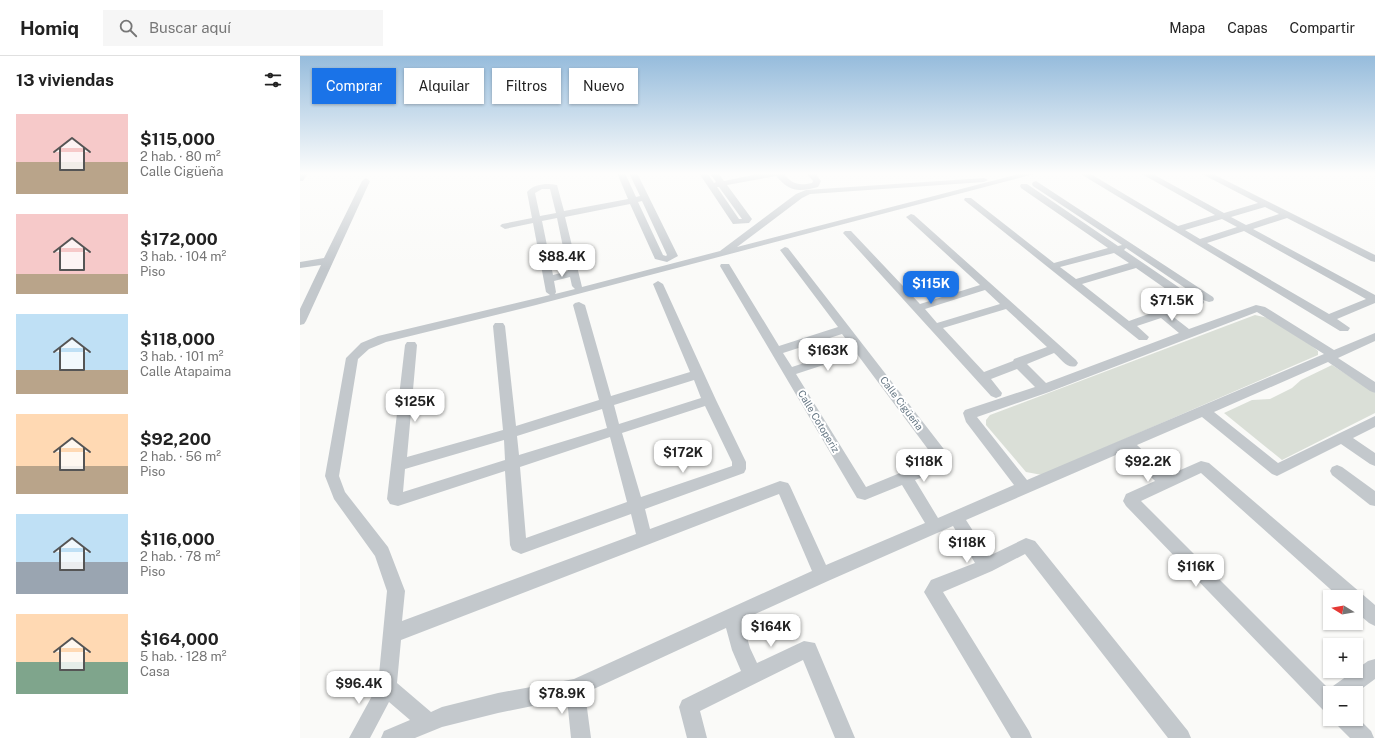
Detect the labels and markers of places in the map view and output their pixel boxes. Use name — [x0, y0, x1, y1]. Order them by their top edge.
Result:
pin: $88.4K — [529, 244, 595, 278]
pin: $115K — [903, 271, 959, 305]
pin: $71.5K — [1139, 288, 1205, 322]
pin: $163K — [800, 338, 856, 372]
pin: $125K — [387, 389, 443, 423]
pin: $172K — [655, 440, 711, 474]
pin: $118K — [896, 449, 952, 483]
pin: $92.2K — [1115, 449, 1181, 483]
pin: $118K — [939, 530, 995, 564]
pin: $116K — [1168, 554, 1224, 588]
pin: $164K — [743, 614, 799, 648]
pin: $96.4K — [326, 671, 392, 705]
pin: $78.9K — [529, 681, 595, 715]

